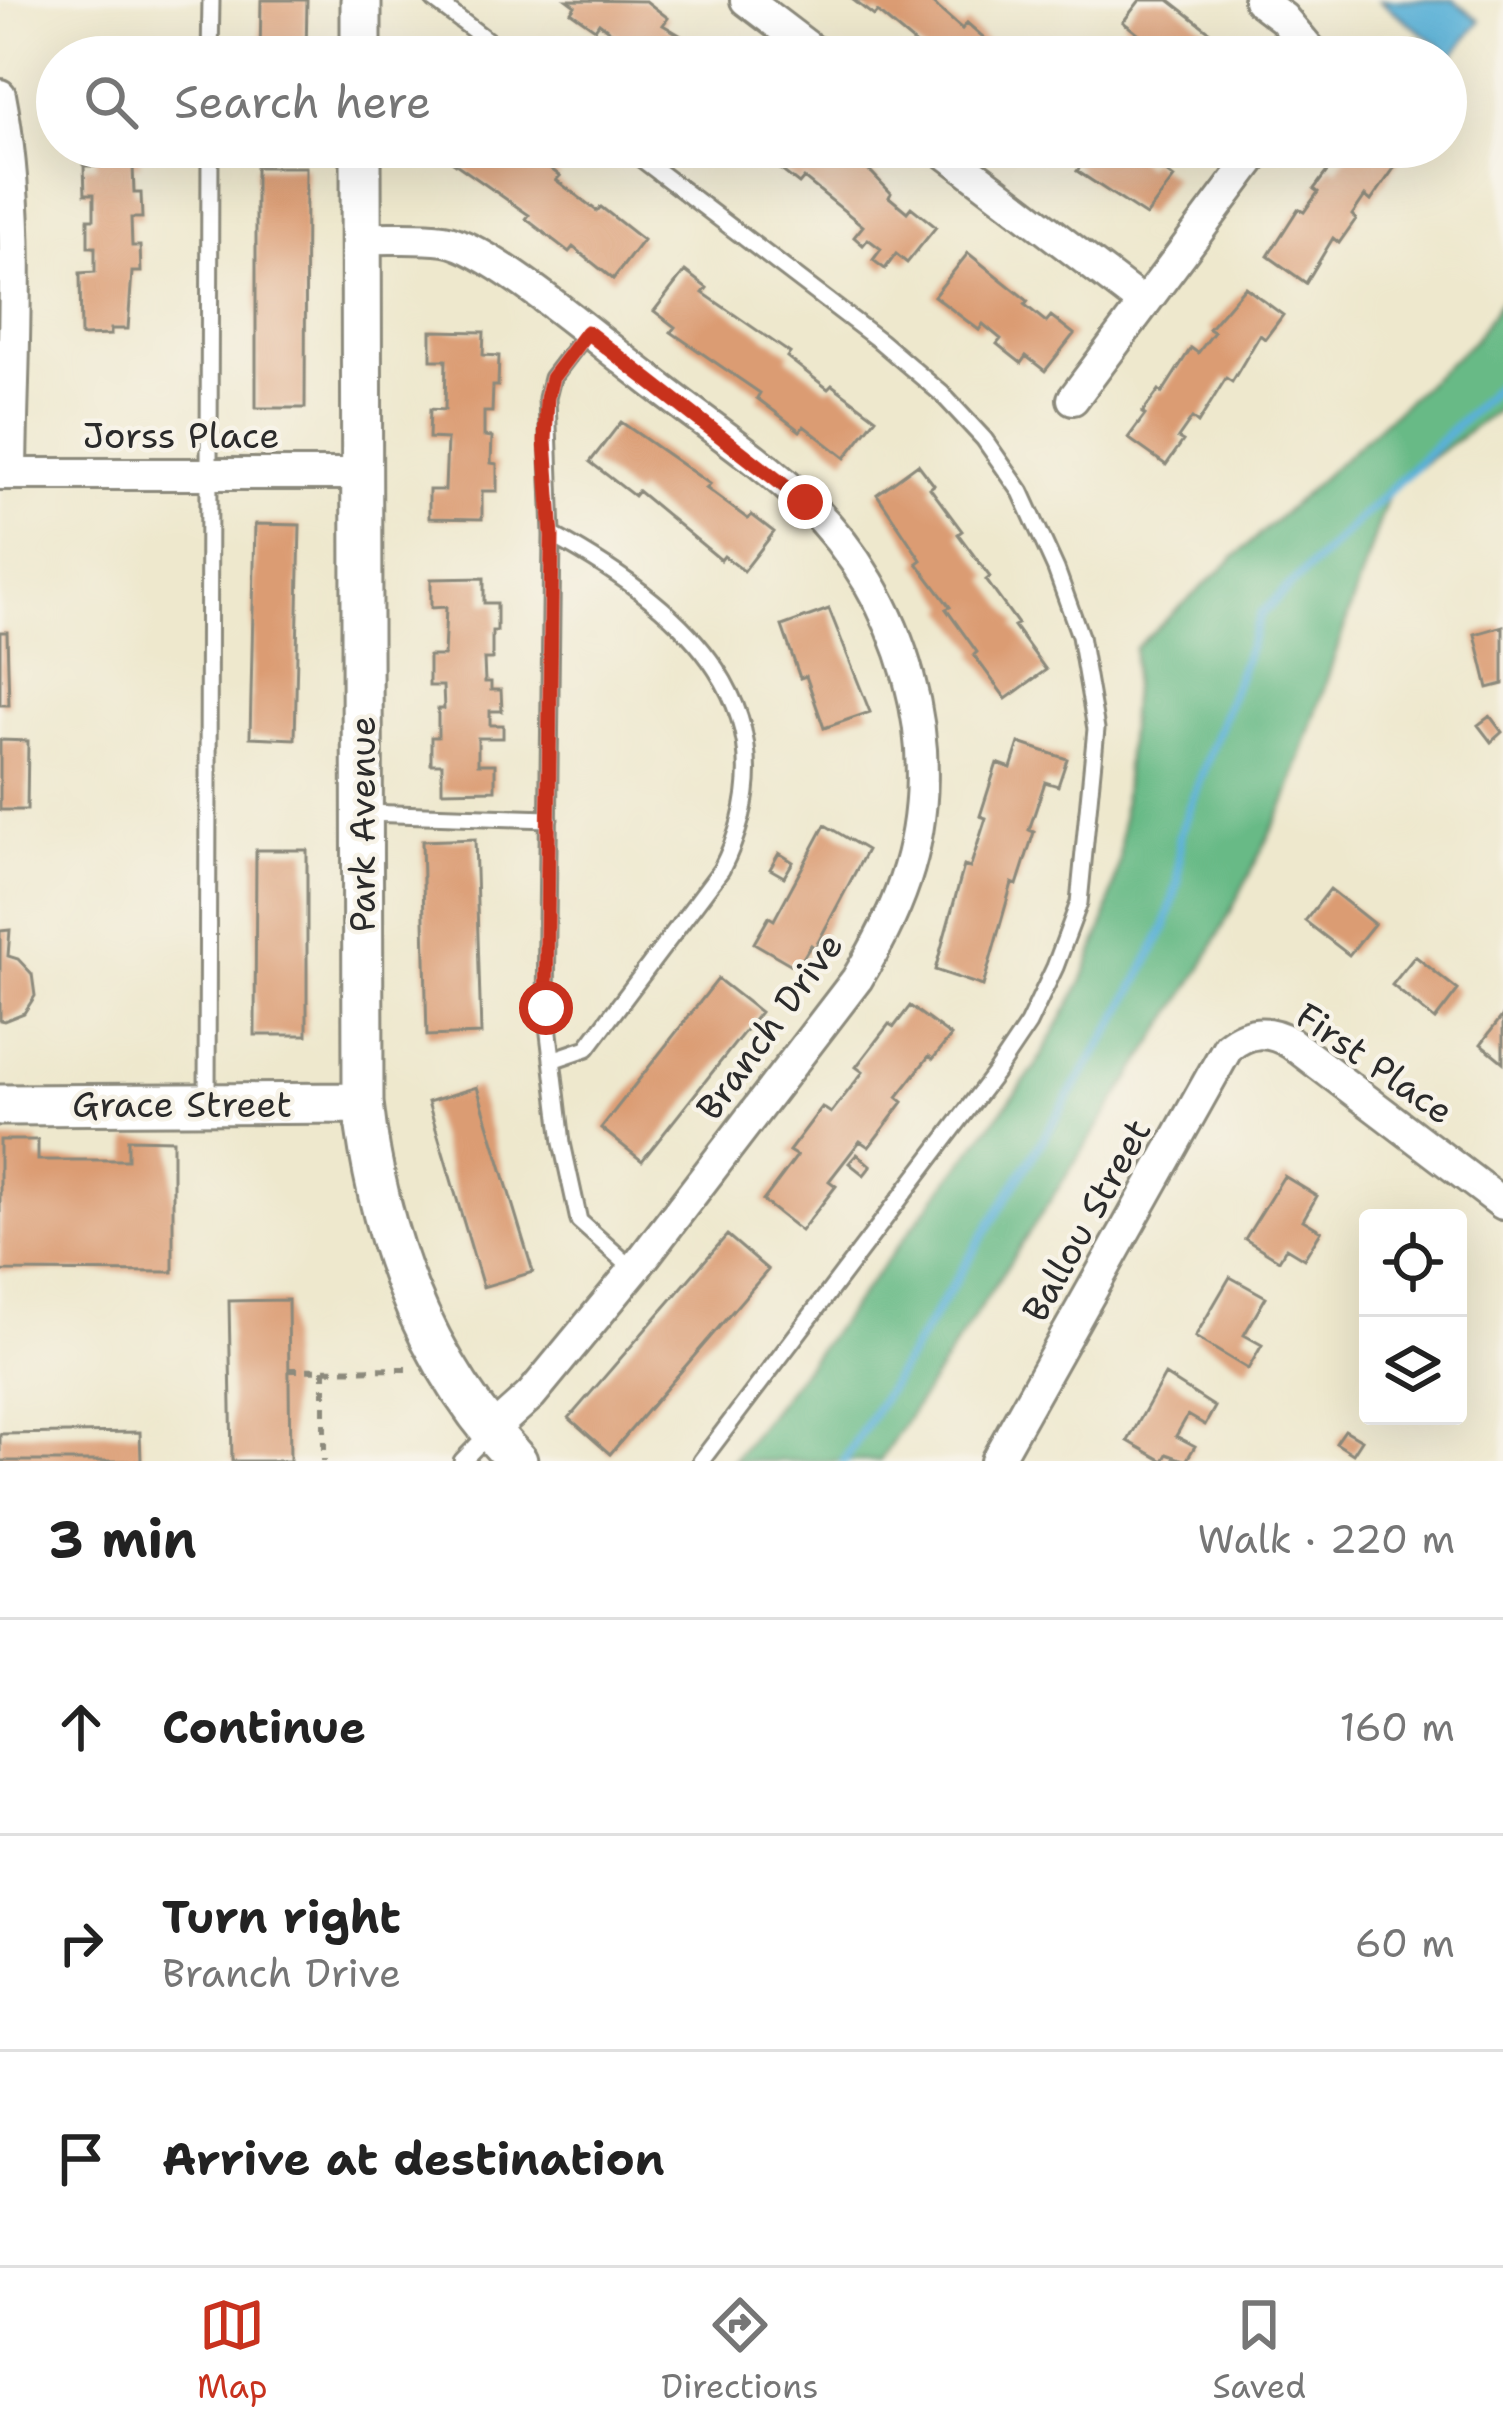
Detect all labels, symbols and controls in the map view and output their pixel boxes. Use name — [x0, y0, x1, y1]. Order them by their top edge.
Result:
search box — [36, 36, 1467, 168]
icon: search — [78, 69, 144, 135]
text: Search here — [174, 72, 431, 132]
street label: Jorss Place — [82, 411, 280, 460]
route end — [778, 475, 832, 529]
street label: Park Avenue — [338, 716, 387, 932]
street label: Branch Drive — [685, 923, 854, 1130]
route start — [519, 981, 573, 1035]
street label: First Place — [1286, 991, 1463, 1136]
street label: Grace Street — [72, 1080, 292, 1129]
street label: Ballou Street — [1011, 1110, 1162, 1330]
map controls — [1359, 1209, 1467, 1425]
button: locate — [1359, 1209, 1467, 1317]
button: layers — [1359, 1317, 1467, 1425]
text: 3 min — [48, 1505, 197, 1573]
text: Walk · 220 m — [1198, 1513, 1455, 1565]
icon: ahead — [48, 1694, 114, 1760]
text: Continue — [162, 1697, 366, 1757]
text: 160 m — [1340, 1701, 1455, 1753]
text: Turn right — [162, 1887, 401, 1947]
icon: right — [48, 1910, 114, 1976]
text: 60 m — [1355, 1917, 1455, 1969]
text: Branch Drive — [162, 1947, 401, 1999]
icon: arrive — [48, 2126, 114, 2192]
text: Arrive at destination — [162, 2129, 665, 2189]
tab: Map — [197, 2292, 268, 2409]
tab: Directions — [661, 2292, 819, 2409]
tab: Saved — [1212, 2292, 1306, 2409]

